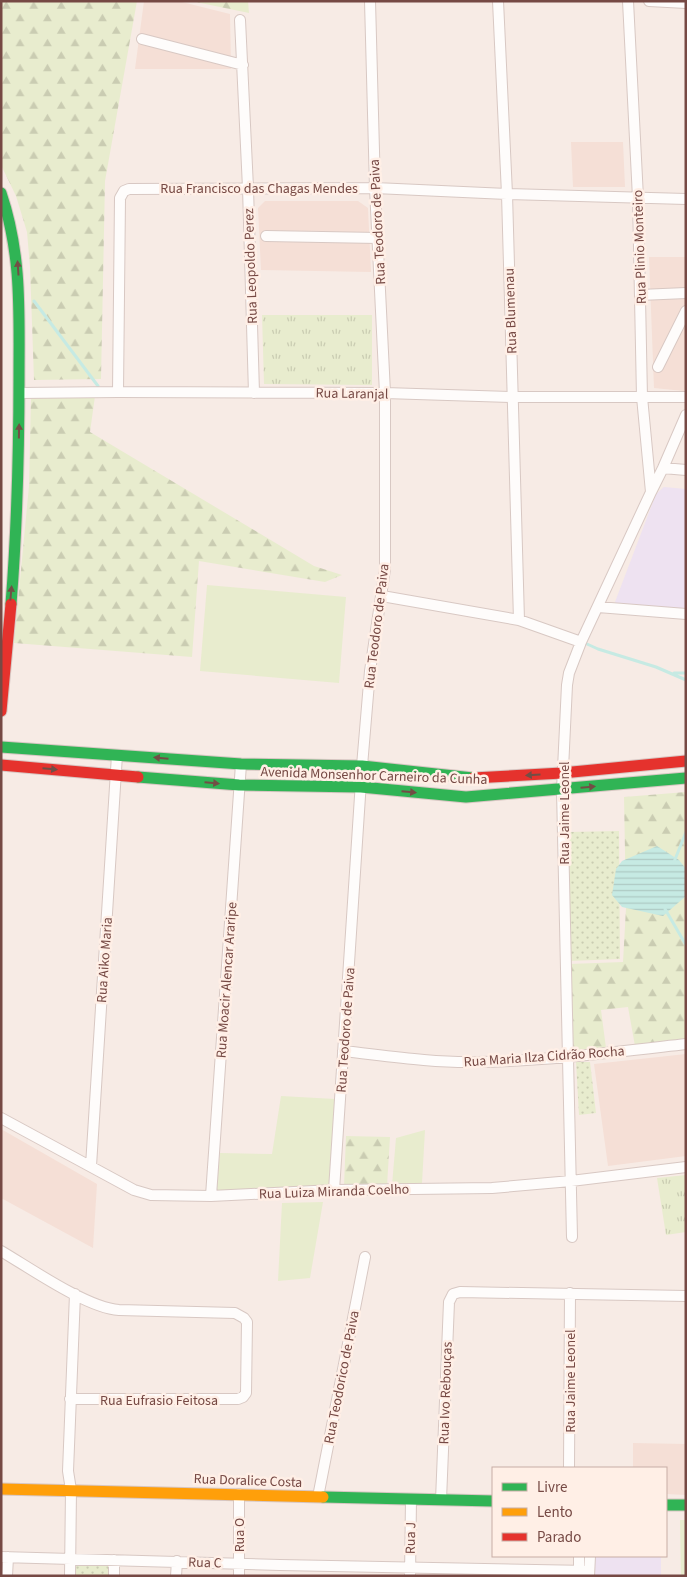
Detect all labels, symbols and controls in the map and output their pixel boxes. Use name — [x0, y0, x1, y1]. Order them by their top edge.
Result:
street label: Rua Teodoro de Paiva — [365, 159, 391, 285]
street label: Rua Francisco das Chagas Mendes — [160, 179, 358, 199]
street label: Rua Plinio Monteiro — [628, 189, 652, 305]
street label: Rua Leopoldo Perez — [239, 208, 263, 324]
one-way arrow — [13, 260, 21, 276]
street label: Rua Blumenau — [500, 268, 522, 354]
street label: Rua Laranjal — [316, 383, 389, 405]
one-way arrow — [15, 423, 23, 439]
street label: Rua Teodoro de Paiva — [359, 563, 395, 690]
one-way arrow — [7, 585, 15, 601]
one-way arrow — [153, 754, 169, 762]
street label: Rua Jaime Leonel — [555, 761, 575, 865]
street label: Avenida Monsenhor Carneiro da Cunha — [260, 762, 488, 790]
one-way arrow — [42, 765, 58, 773]
one-way arrow — [524, 771, 540, 779]
one-way arrow — [204, 779, 220, 787]
one-way arrow — [581, 783, 597, 791]
one-way arrow — [401, 788, 417, 796]
street label: Rua Moacir Alencar Araripe — [212, 901, 242, 1059]
street label: Rua Aiko Maria — [92, 916, 118, 1004]
street label: Rua Teodoro de Paiva — [332, 967, 360, 1093]
street label: Rua Maria Ilza Cidrão Rocha — [463, 1041, 625, 1073]
street label: Rua Luiza Miranda Coelho — [259, 1179, 410, 1205]
street label: Rua Teodorico de Paiva — [319, 1309, 365, 1446]
street label: Rua Jaime Leonel — [561, 1329, 581, 1433]
street label: Rua Ivo Rebouças — [434, 1341, 458, 1445]
street label: Rua Eufrasio Feitosa — [100, 1391, 218, 1411]
legend — [492, 1467, 667, 1557]
street label: Rua Doralice Costa — [193, 1469, 303, 1493]
text: Livre — [537, 1477, 567, 1498]
text: Lento — [537, 1502, 573, 1523]
street label: Rua O — [230, 1518, 250, 1552]
street label: Rua J — [401, 1522, 421, 1554]
text: Parado — [537, 1527, 581, 1548]
street label: Rua C — [188, 1552, 222, 1574]

